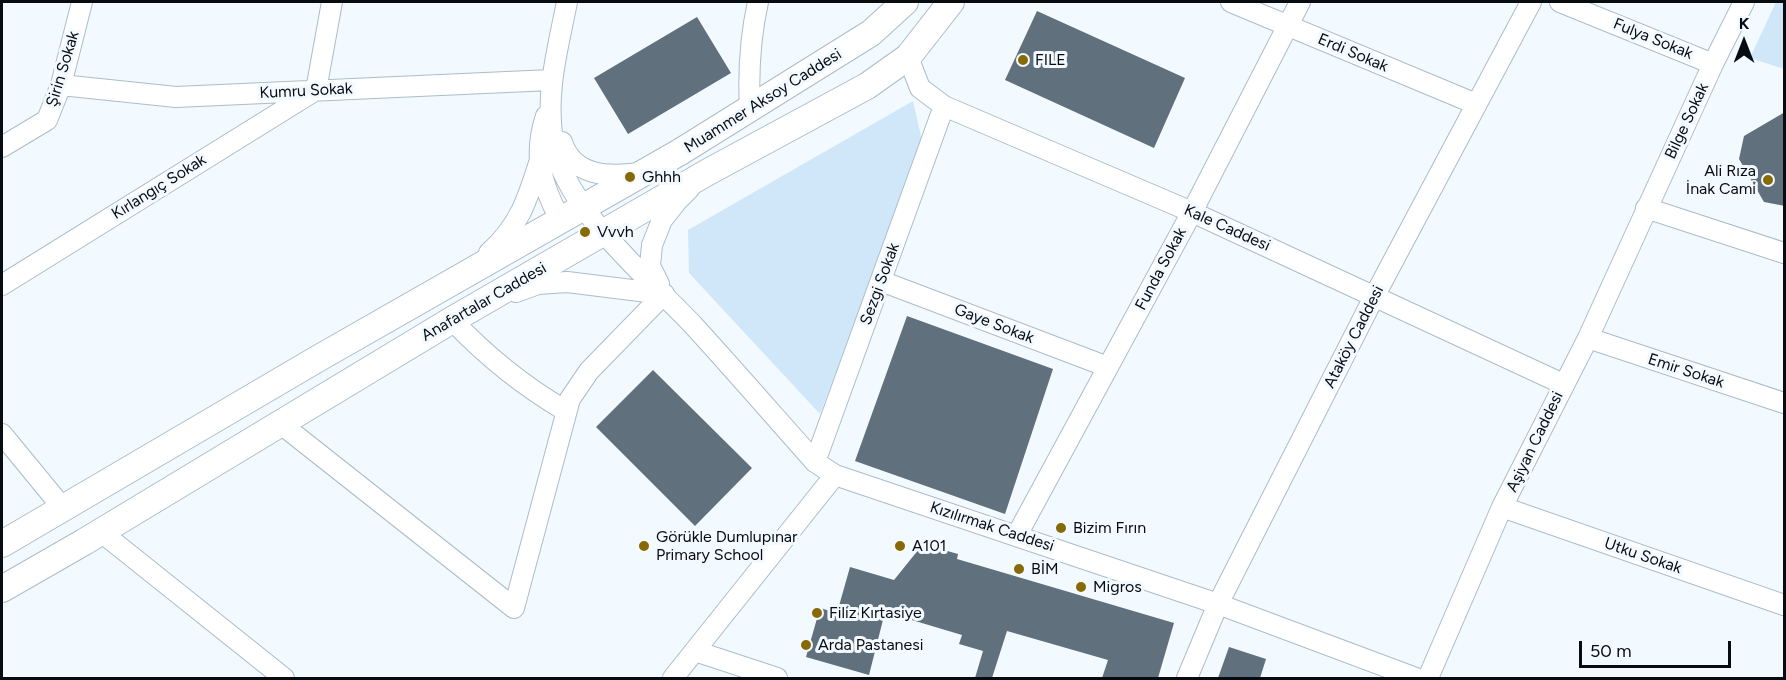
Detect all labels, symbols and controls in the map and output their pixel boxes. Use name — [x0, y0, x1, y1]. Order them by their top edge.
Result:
north arrow — [1714, 12, 1774, 72]
street label: Fulya Sokak — [1610, 14, 1696, 64]
text: K — [1739, 14, 1749, 33]
street label: Şirin Sokak — [42, 29, 84, 109]
street label: Erdi Sokak — [1315, 30, 1391, 76]
street label: Muammer Aksoy Caddesi — [681, 45, 845, 157]
place label: FILE — [1035, 50, 1066, 70]
marker: FILE — [1016, 53, 1030, 67]
street label: Kumru Sokak — [259, 79, 353, 103]
street label: Bilge Sokak — [1661, 80, 1713, 162]
street label: Kırlangıç Sokak — [108, 150, 210, 224]
place label: Ali Rıza İnak Cami — [1686, 161, 1756, 199]
place label: Ghhh — [642, 167, 681, 187]
marker: Ghhh — [623, 170, 637, 184]
marker: Ali Rıza İnak Cami — [1761, 173, 1775, 187]
street label: Kale Caddesi — [1181, 200, 1273, 256]
place label: Vvvh — [597, 222, 634, 242]
marker: Vvvh — [578, 225, 592, 239]
street label: Funda Sokak — [1131, 225, 1191, 313]
street label: Sezgi Sokak — [856, 240, 904, 328]
street label: Anafartalar Caddesi — [418, 258, 550, 346]
street label: Ataköy Caddesi — [1320, 283, 1388, 391]
street label: Gaye Sokak — [951, 300, 1037, 348]
street label: Emir Sokak — [1646, 350, 1726, 392]
street label: Aşiyan Caddesi — [1502, 388, 1568, 496]
street label: Kızılırmak Caddesi — [927, 498, 1057, 556]
place label: Bizim Fırın — [1073, 518, 1146, 538]
marker: Bizim Fırın — [1054, 521, 1068, 535]
place label: Görükle Dumlupınar Primary School — [656, 527, 797, 565]
street label: Utku Sokak — [1602, 534, 1684, 578]
place label: A101 — [912, 536, 946, 556]
marker: Görükle Dumlupınar Primary School — [637, 539, 651, 553]
marker: A101 — [893, 539, 907, 553]
place label: BİM — [1031, 559, 1059, 579]
marker: BİM — [1012, 562, 1026, 576]
place label: Migros — [1093, 577, 1142, 597]
marker: Migros — [1074, 580, 1088, 594]
place label: Filiz Kırtasiye — [829, 603, 922, 623]
marker: Filiz Kırtasiye — [810, 606, 824, 620]
scale bar — [1582, 629, 1734, 667]
place label: Arda Pastanesi — [818, 635, 923, 655]
marker: Arda Pastanesi — [799, 638, 813, 652]
text: 50 m — [1590, 640, 1632, 662]

